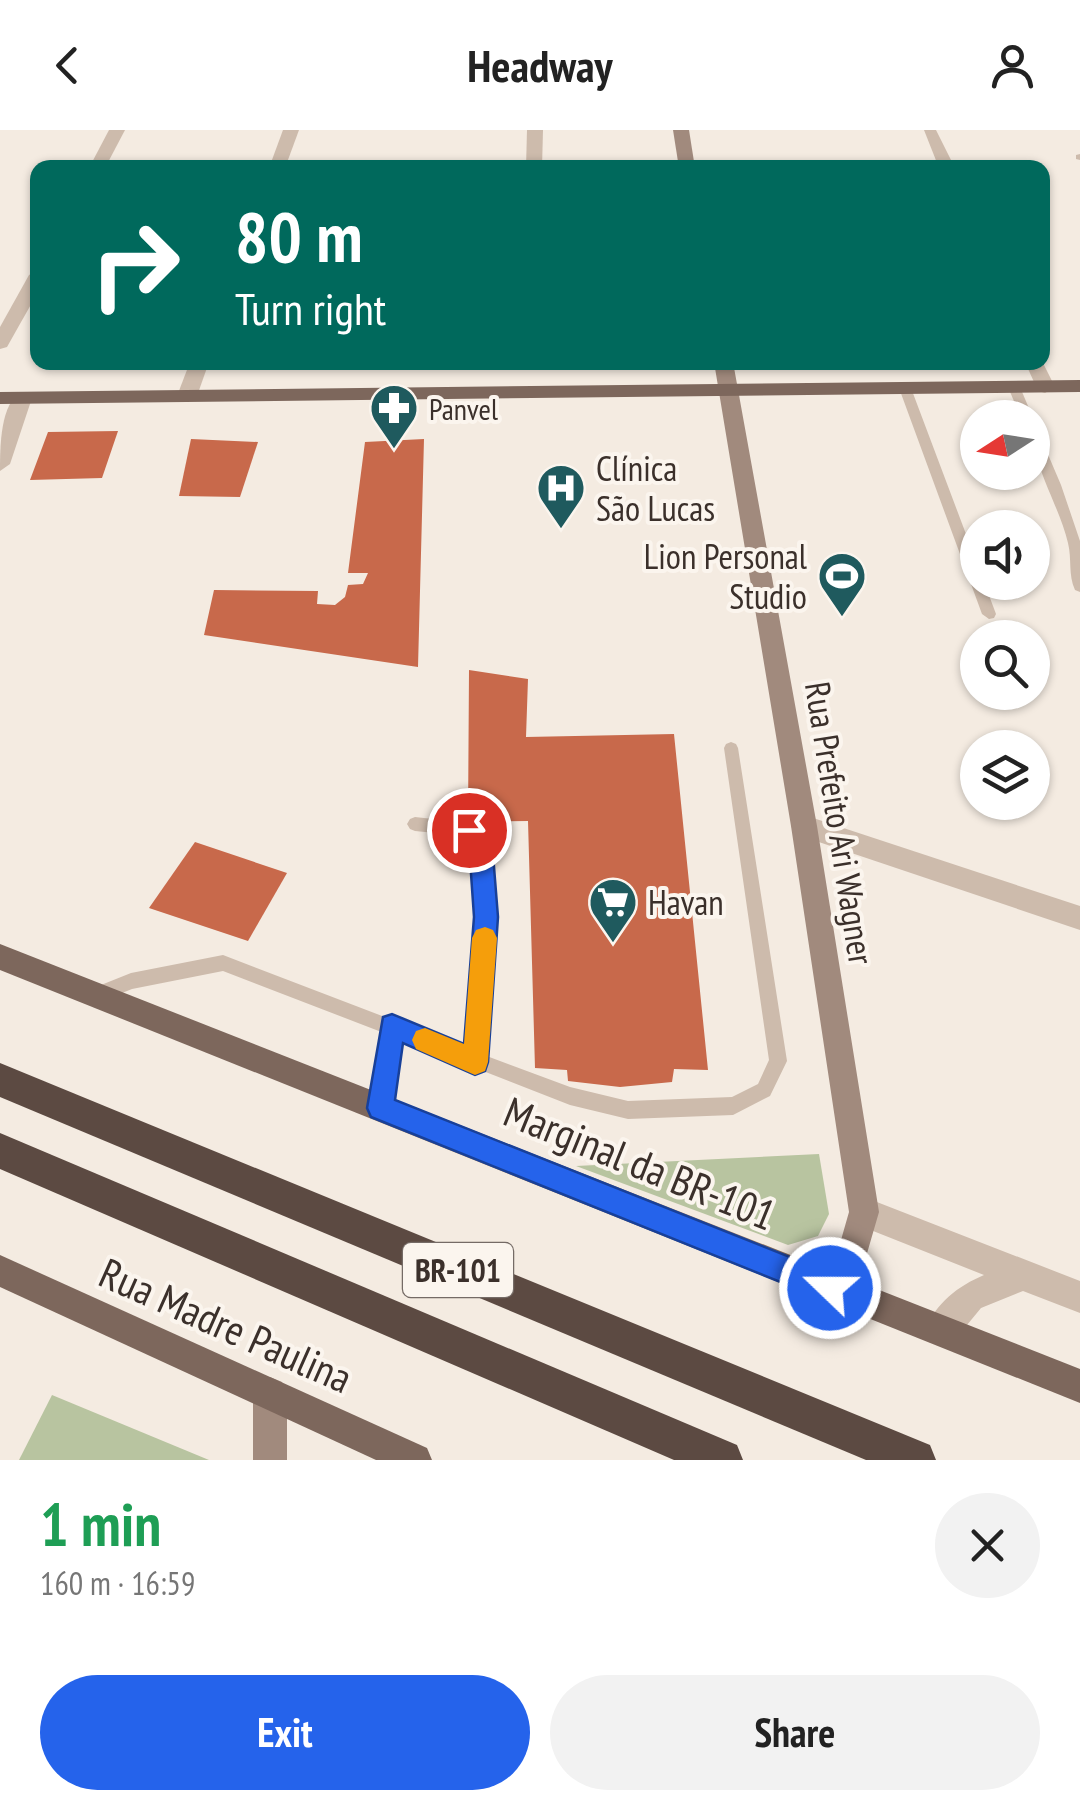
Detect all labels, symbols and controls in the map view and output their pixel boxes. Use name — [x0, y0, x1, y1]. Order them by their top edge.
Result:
text: Headway — [467, 36, 613, 94]
icon: back — [40, 38, 95, 93]
icon: person — [985, 38, 1040, 93]
text: 80 m — [235, 191, 363, 281]
icon: right — [70, 200, 200, 330]
text: Turn right — [235, 279, 386, 337]
pharmacy icon: Panvel — [368, 382, 420, 450]
place label: Panvel — [429, 389, 498, 428]
north arrow — [960, 400, 1050, 490]
map controls — [960, 400, 1050, 820]
place label: Clínica São Lucas — [596, 445, 715, 531]
hospital icon: Clínica São Lucas — [535, 462, 587, 530]
button: sound — [960, 510, 1050, 600]
place label: Lion Personal Studio — [644, 533, 807, 619]
sports icon: Lion Personal Studio — [816, 550, 868, 618]
button: search — [960, 620, 1050, 710]
street label: Rua Prefeito Ari Wagner — [795, 678, 885, 968]
button: layers — [960, 730, 1050, 820]
pin — [427, 788, 512, 873]
icon: arrive — [442, 803, 497, 858]
supermarket icon: Havan — [587, 876, 639, 944]
place label: Havan — [648, 879, 724, 925]
street label: Marginal da BR-101 — [496, 1084, 784, 1242]
position arrow — [778, 1236, 882, 1340]
road number: BR-101 — [403, 1243, 513, 1297]
street label: Rua Madre Paulina — [91, 1245, 361, 1405]
text: 1 min — [40, 1485, 161, 1563]
button: close — [935, 1493, 1040, 1598]
text: 160 m · 16:59 — [40, 1562, 195, 1604]
button: Exit — [40, 1675, 530, 1790]
button: Share — [550, 1675, 1040, 1790]

